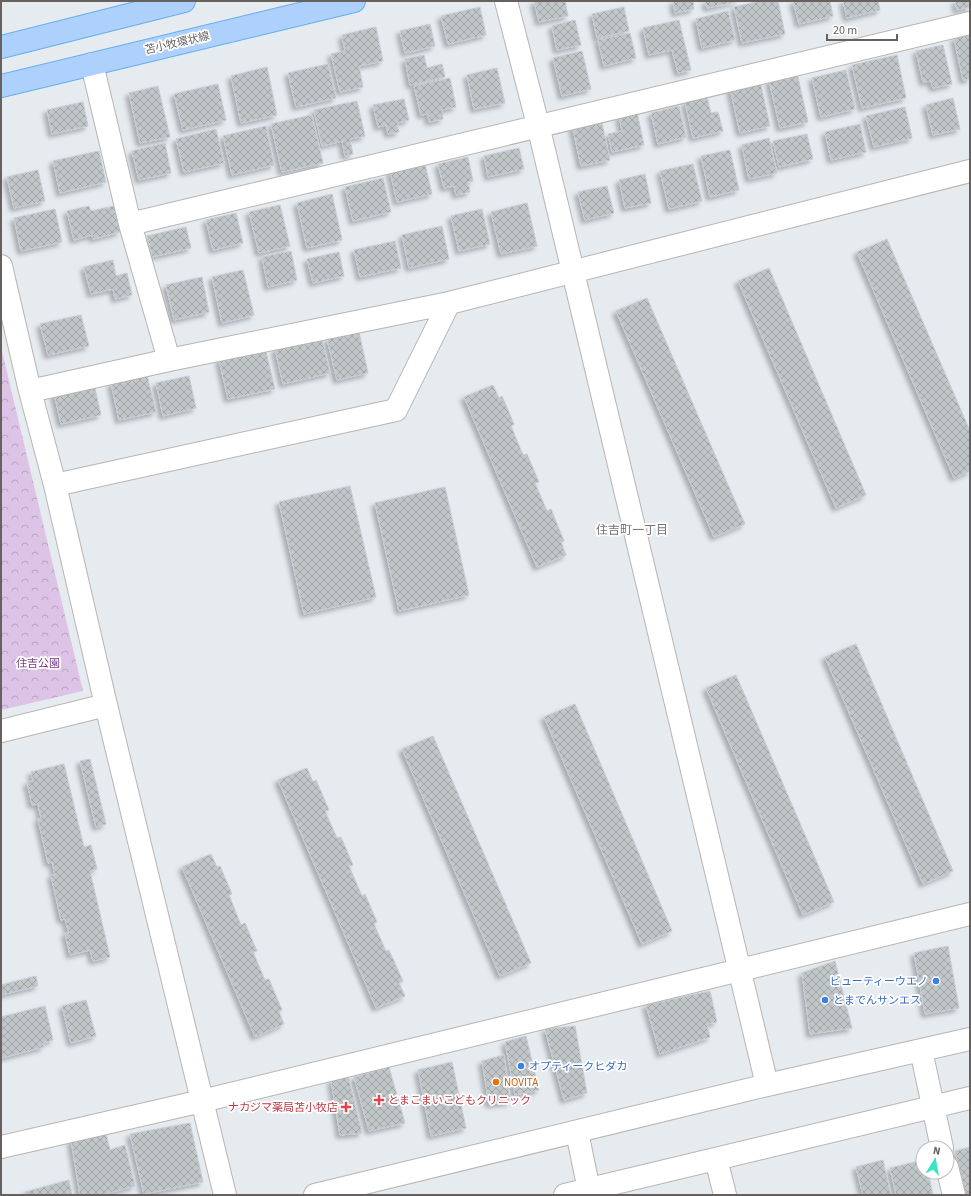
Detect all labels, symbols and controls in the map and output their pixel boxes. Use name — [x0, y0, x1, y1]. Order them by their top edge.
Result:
scale bar — [827, 16, 897, 42]
text: 20 m — [833, 22, 857, 39]
street label: 苫小牧環状線 — [143, 28, 211, 58]
district label: 住吉町一丁目 — [596, 522, 668, 539]
park label: 住吉公園 — [16, 656, 60, 671]
place label: ビューティーウエノ — [830, 974, 928, 989]
marker: ビューティーウエノ — [931, 976, 941, 986]
place label: とまでんサンエス — [833, 993, 921, 1008]
marker: とまでんサンエス — [820, 995, 830, 1005]
place label: オプティークヒダカ — [529, 1059, 627, 1074]
marker: オプティークヒダカ — [516, 1061, 526, 1071]
place label: NOVITA — [504, 1075, 538, 1090]
marker: NOVITA — [491, 1077, 501, 1087]
place label: とまこまいこどもクリニック — [388, 1093, 531, 1108]
marker: とまこまいこどもクリニック — [373, 1094, 385, 1106]
place label: ナカジマ薬局苫小牧店 — [228, 1100, 338, 1115]
marker: ナカジマ薬局苫小牧店 — [341, 1102, 351, 1112]
north arrow — [915, 1140, 955, 1180]
text: N — [932, 1143, 942, 1159]

